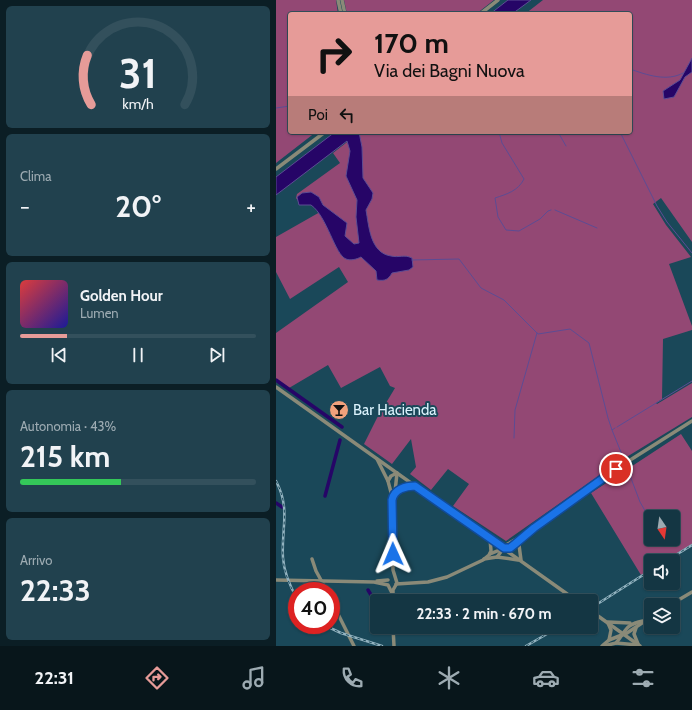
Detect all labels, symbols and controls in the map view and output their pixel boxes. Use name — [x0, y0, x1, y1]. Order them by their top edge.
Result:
text: 170 m — [374, 26, 449, 60]
icon: right — [308, 28, 360, 80]
text: 31 — [119, 48, 157, 98]
text: Via dei Bagni Nuova — [374, 60, 525, 82]
text: km/h — [122, 95, 154, 113]
icon: left — [336, 104, 358, 126]
text: Poi — [308, 106, 328, 124]
text: Clima — [20, 168, 51, 184]
text: 20° — [115, 188, 161, 225]
text: − — [20, 193, 30, 220]
text: + — [246, 193, 256, 220]
text: Golden Hour — [80, 287, 163, 305]
text: Lumen — [80, 305, 119, 321]
icon: previous — [48, 344, 70, 366]
icon: pause — [127, 344, 149, 366]
icon: next — [206, 344, 228, 366]
bar icon: Bar Hacienda — [328, 399, 350, 421]
place label: Bar Hacienda — [353, 401, 437, 419]
text: Autonomia · 43% — [20, 418, 116, 434]
text: 215 km — [20, 438, 110, 475]
pin — [599, 452, 633, 486]
icon: arrive — [605, 458, 627, 480]
north arrow — [644, 510, 680, 546]
map controls — [644, 510, 680, 634]
position arrow — [372, 533, 414, 575]
text: Arrivo — [20, 552, 52, 568]
button: sound — [644, 554, 680, 590]
text: 22:33 — [20, 572, 91, 609]
speed limit sign: 40 — [288, 582, 340, 634]
button: layers — [644, 598, 680, 634]
text: 22:33 · 2 min · 670 m — [417, 605, 552, 623]
icon: directions — [143, 664, 171, 692]
icon: music — [240, 664, 268, 692]
icon: phone — [338, 664, 366, 692]
icon: climate — [435, 664, 463, 692]
icon: car — [532, 664, 560, 692]
icon: filters — [629, 664, 657, 692]
text: 22:31 — [35, 667, 74, 689]

